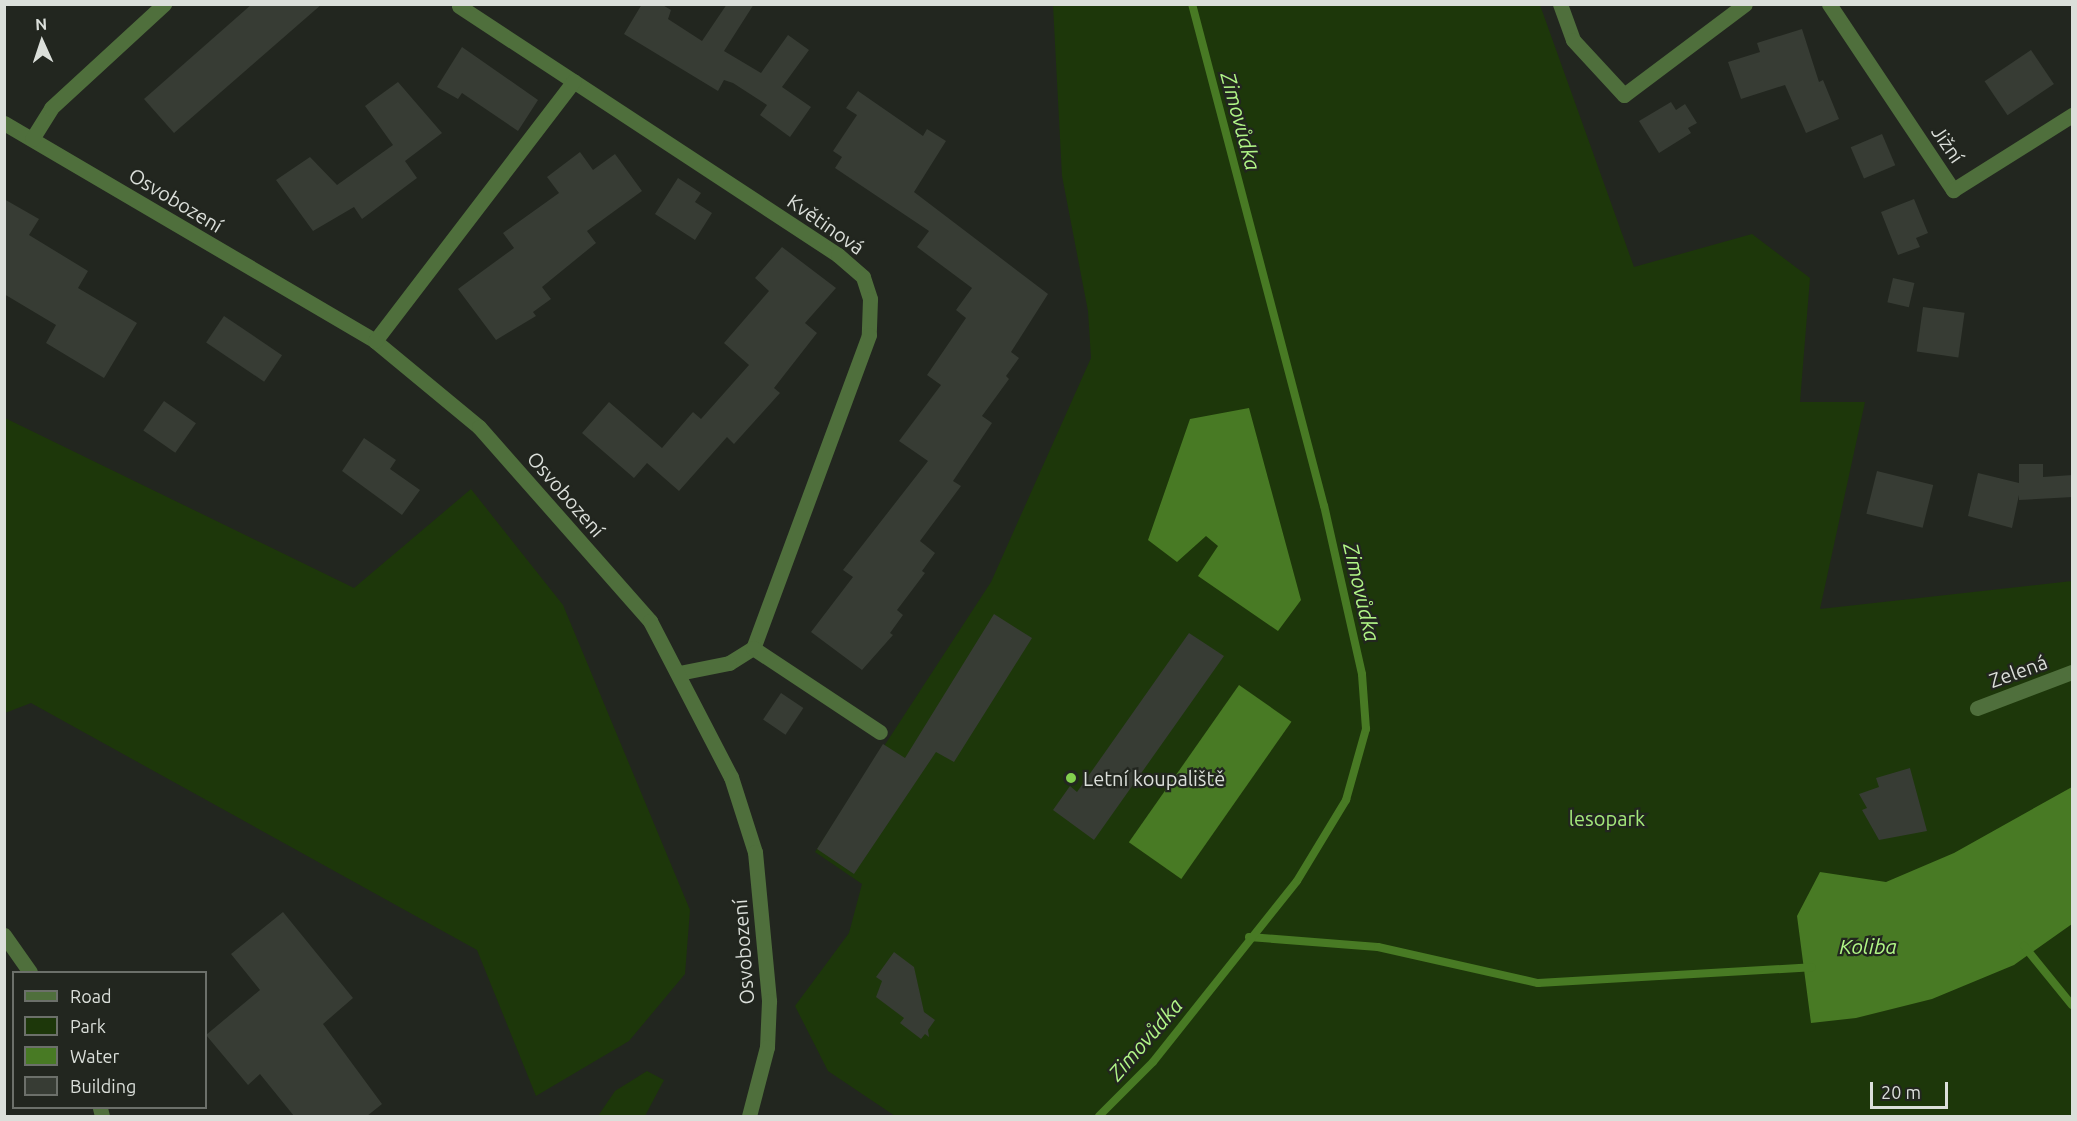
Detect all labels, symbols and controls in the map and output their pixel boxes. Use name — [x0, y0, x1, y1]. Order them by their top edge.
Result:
north arrow — [12, 12, 72, 72]
text: N — [35, 15, 47, 33]
water label: Zimovůdka — [1216, 69, 1266, 173]
street label: Jižní — [1927, 121, 1969, 167]
street label: Osvobození — [125, 163, 227, 237]
street label: Květinová — [783, 189, 869, 259]
street label: Osvobození — [522, 446, 610, 542]
water label: Zimovůdka — [1338, 540, 1386, 644]
street label: Zelená — [1986, 649, 2050, 693]
place label: Letní koupaliště — [1083, 766, 1225, 790]
marker: Letní koupaliště — [1064, 771, 1078, 785]
park label: lesopark — [1569, 806, 1645, 830]
street label: Osvobození — [727, 899, 759, 1005]
water label: Koliba — [1839, 933, 1897, 959]
legend — [12, 971, 207, 1109]
text: Road — [70, 986, 112, 1006]
water label: Zimovůdka — [1103, 993, 1187, 1085]
text: Park — [70, 1016, 106, 1036]
text: Water — [70, 1046, 119, 1066]
scale bar — [1873, 1070, 1951, 1108]
text: Building — [70, 1076, 136, 1096]
text: 20 m — [1881, 1082, 1921, 1102]

